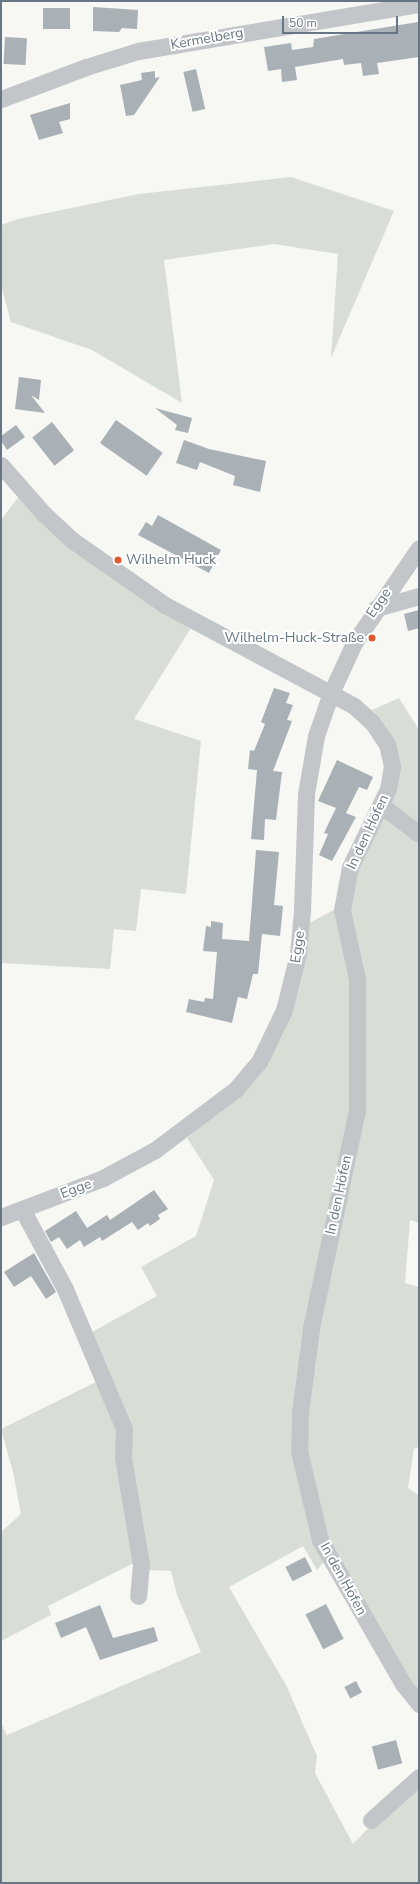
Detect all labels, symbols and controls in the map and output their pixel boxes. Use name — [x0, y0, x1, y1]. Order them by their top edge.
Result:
scale bar — [284, 8, 400, 34]
text: 50 m — [289, 15, 317, 31]
street label: Kermelberg — [169, 24, 245, 54]
place label: Wilhelm Huck — [126, 552, 216, 568]
marker: Wilhelm Huck — [113, 555, 123, 565]
street label: Egge — [363, 585, 395, 621]
place label: Wilhelm-Huck-Straße — [225, 630, 364, 646]
marker: Wilhelm-Huck-Straße — [367, 633, 377, 643]
street label: In den Höfen — [343, 792, 393, 872]
street label: Egge — [287, 930, 309, 964]
street label: In den Höfen — [322, 1154, 356, 1236]
street label: Egge — [58, 1175, 94, 1203]
street label: In den Höfen — [316, 1540, 370, 1618]

